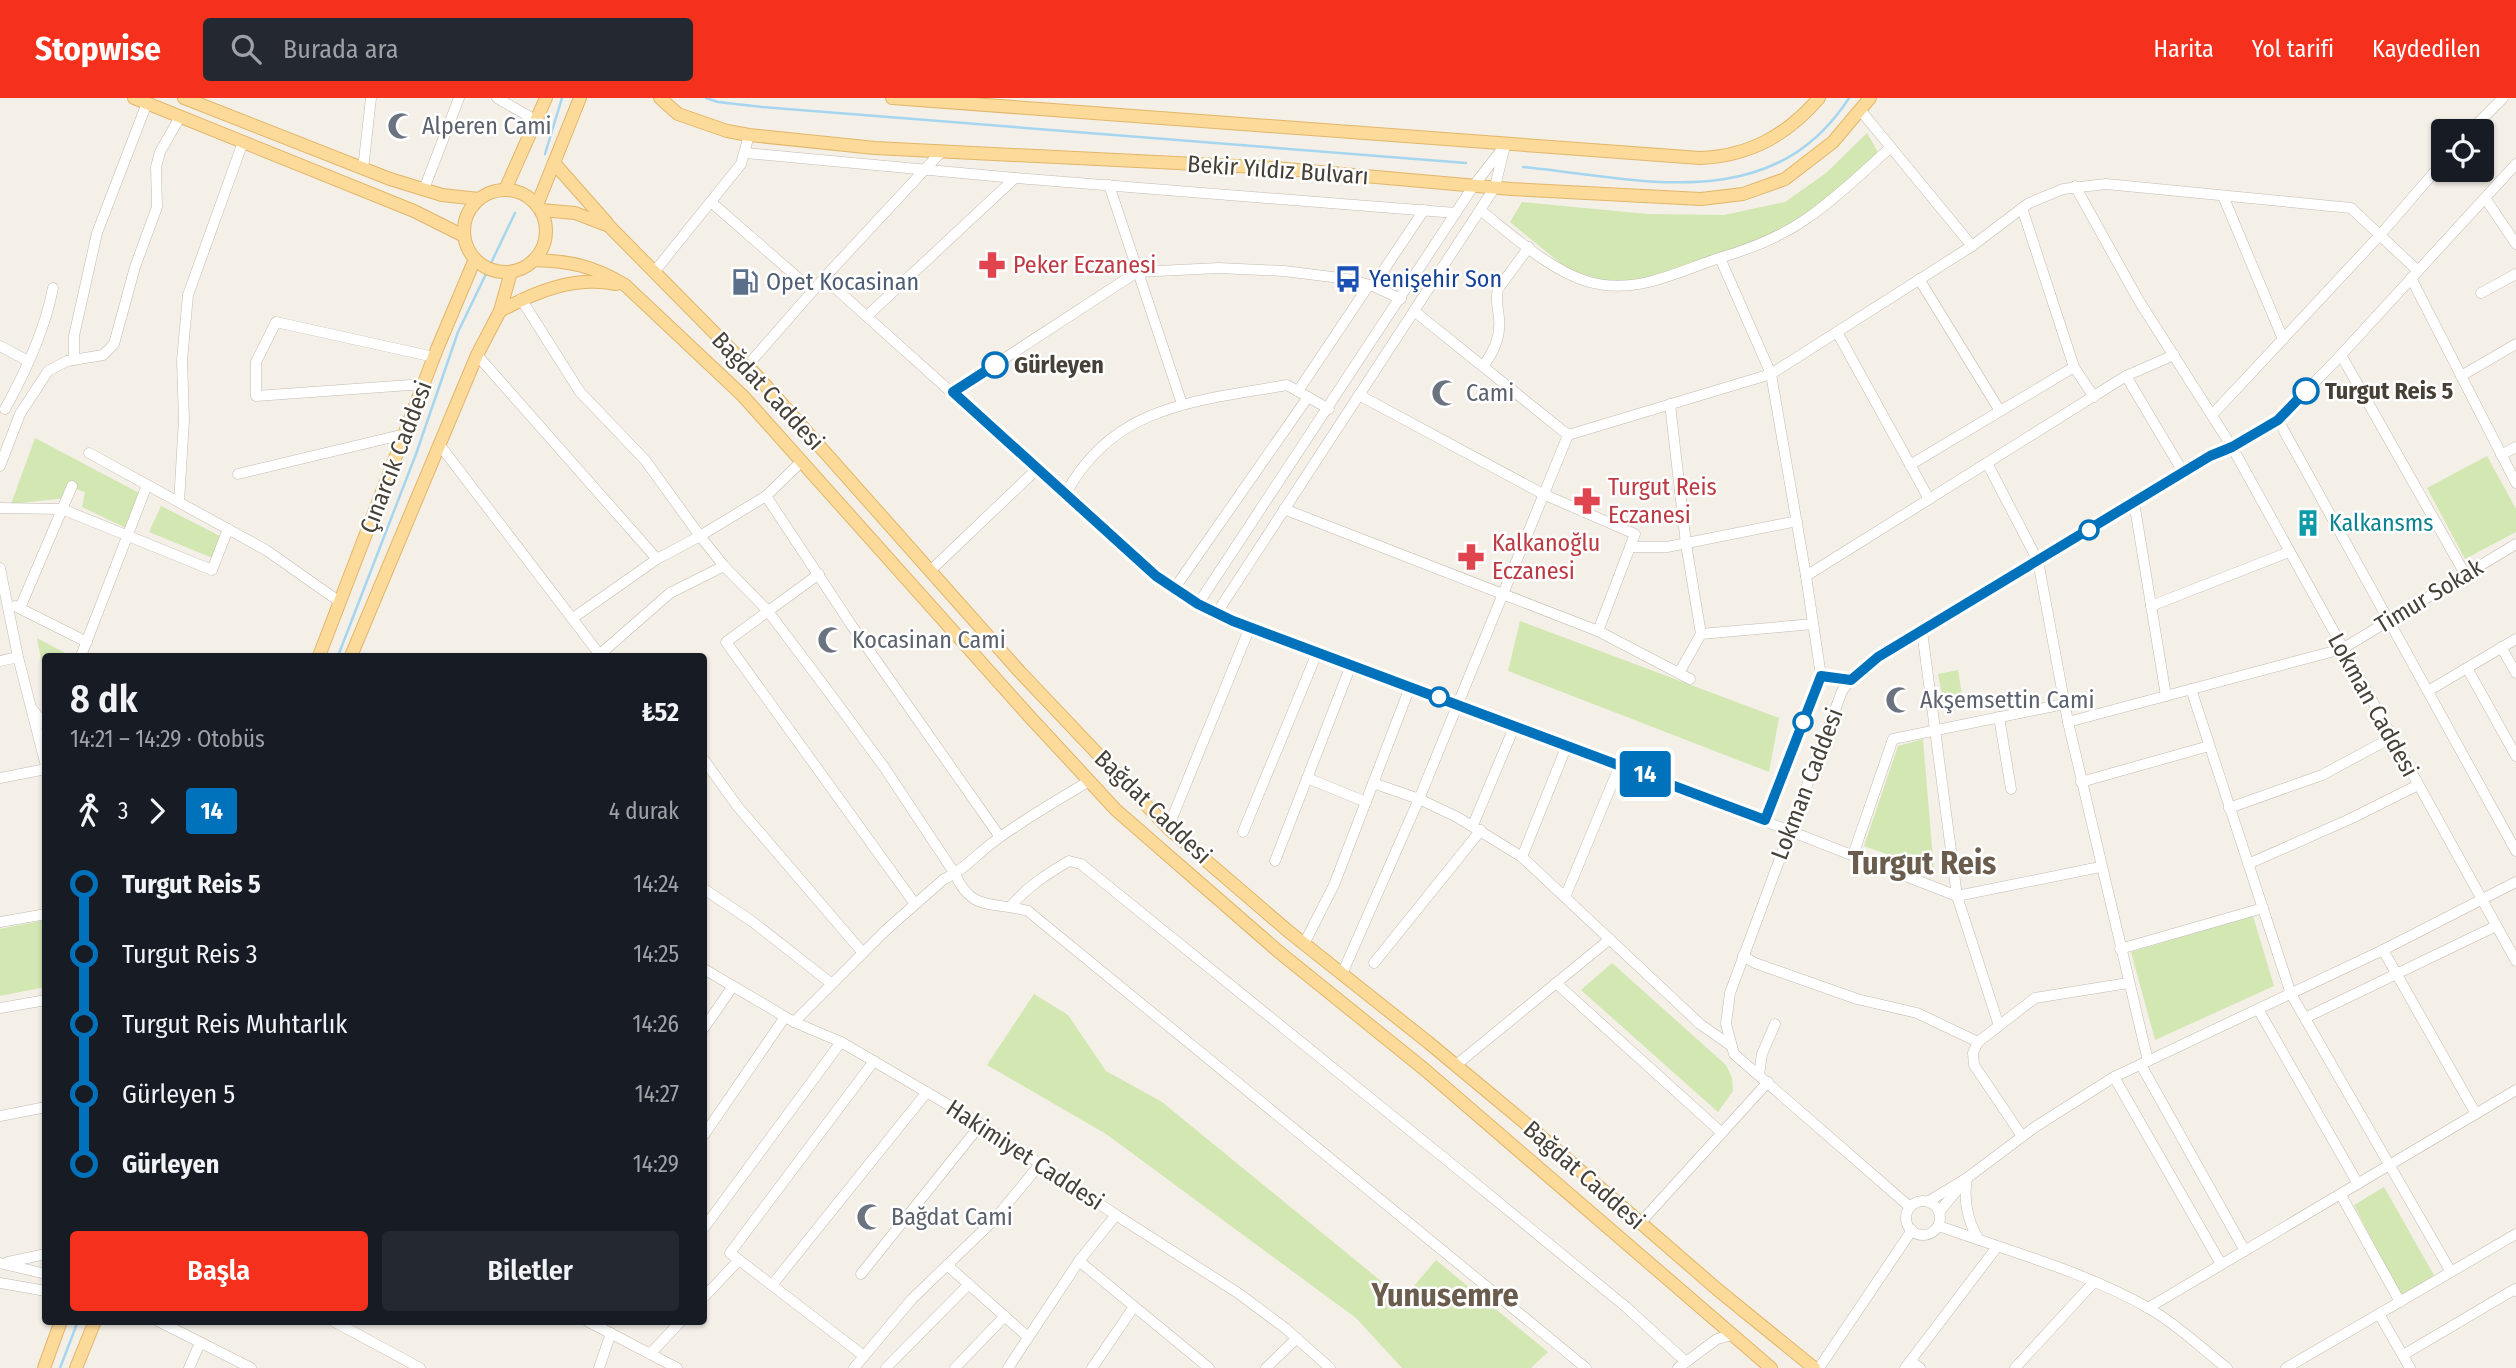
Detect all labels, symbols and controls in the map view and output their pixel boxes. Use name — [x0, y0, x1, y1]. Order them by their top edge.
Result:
search box — [203, 18, 693, 81]
text: Stopwise — [35, 29, 161, 69]
icon: search — [227, 30, 265, 68]
text: Burada ara — [283, 34, 398, 65]
text: Harita — [2154, 35, 2214, 63]
text: Yol tarifi — [2252, 35, 2334, 63]
text: Kaydedilen — [2372, 35, 2481, 63]
mosque icon: Alperen Cami — [386, 111, 416, 141]
place label: Alperen Cami — [422, 112, 552, 140]
map controls — [2431, 119, 2494, 182]
button: locate — [2431, 119, 2494, 182]
street label: Bekir Yıldız Bulvarı — [1186, 150, 1370, 190]
pharmacy icon: Peker Eczanesi — [977, 250, 1007, 280]
place label: Peker Eczanesi — [1013, 251, 1156, 279]
bus stop icon: Yenişehir Son — [1333, 264, 1363, 294]
place label: Yenişehir Son — [1369, 265, 1502, 293]
fuel station icon: Opet Kocasinan — [730, 267, 760, 297]
place label: Opet Kocasinan — [766, 268, 919, 296]
street label: Bağdat Caddesi — [706, 326, 830, 456]
place label: Gürleyen — [1014, 351, 1104, 379]
marker: Gürleyen — [982, 352, 1008, 378]
street label: Çınarcık Caddesi — [354, 377, 438, 537]
place label: Turgut Reis 5 — [2325, 377, 2453, 405]
mosque icon: Cami — [1430, 378, 1460, 408]
marker: Turgut Reis 5 — [2293, 378, 2319, 404]
place label: Cami — [1466, 379, 1514, 407]
place label: Turgut Reis Eczanesi — [1608, 473, 1717, 529]
pharmacy icon: Turgut Reis Eczanesi — [1572, 486, 1602, 516]
building icon: Kalkansms — [2293, 508, 2323, 538]
place label: Kalkansms — [2329, 509, 2434, 537]
unlabelled marker — [2079, 520, 2099, 540]
place label: Kalkanoğlu Eczanesi — [1492, 529, 1600, 585]
pharmacy icon: Kalkanoğlu Eczanesi — [1456, 542, 1486, 572]
street label: Timur Sokak — [2370, 553, 2489, 639]
mosque icon: Kocasinan Cami — [816, 625, 846, 655]
place label: Kocasinan Cami — [852, 626, 1006, 654]
street label: Lokman Caddesi — [2322, 628, 2424, 782]
text: 8 dk — [70, 676, 138, 722]
mosque icon: Akşemsettin Cami — [1884, 685, 1914, 715]
place label: Akşemsettin Cami — [1920, 686, 2095, 714]
unlabelled marker — [1429, 687, 1449, 707]
text: ₺52 — [641, 697, 679, 728]
street label: Lokman Caddesi — [1765, 704, 1849, 864]
unlabelled marker — [1793, 712, 1813, 732]
text: 14:21 – 14:29 · Otobüs — [70, 725, 265, 753]
street label: Bağdat Caddesi — [1089, 744, 1217, 870]
line badge: 14 — [1614, 751, 1676, 797]
text: 14 — [1634, 760, 1656, 788]
icon: walk — [70, 792, 108, 830]
icon: forward — [138, 792, 176, 830]
text: 3 — [118, 797, 128, 825]
text: 14 — [200, 797, 223, 825]
text: 4 durak — [609, 797, 679, 825]
district label: Turgut Reis — [1848, 844, 1996, 882]
text: Turgut Reis 5 — [122, 869, 261, 900]
text: 14:24 — [633, 870, 679, 898]
text: Turgut Reis 3 — [122, 939, 258, 970]
text: 14:25 — [633, 940, 679, 968]
text: Turgut Reis Muhtarlık — [122, 1009, 347, 1040]
text: 14:26 — [632, 1010, 679, 1038]
text: Gürleyen 5 — [122, 1079, 235, 1110]
text: 14:27 — [635, 1080, 679, 1108]
street label: Hakimiyet Caddesi — [941, 1094, 1109, 1216]
street label: Bağdat Caddesi — [1518, 1115, 1650, 1235]
text: Gürleyen — [122, 1149, 219, 1180]
text: 14:29 — [633, 1150, 679, 1178]
mosque icon: Bağdat Cami — [855, 1202, 885, 1232]
place label: Bağdat Cami — [891, 1203, 1013, 1231]
button: Başla — [70, 1231, 368, 1311]
button: Biletler — [382, 1231, 679, 1311]
district label: Yunusemre — [1370, 1276, 1519, 1314]

